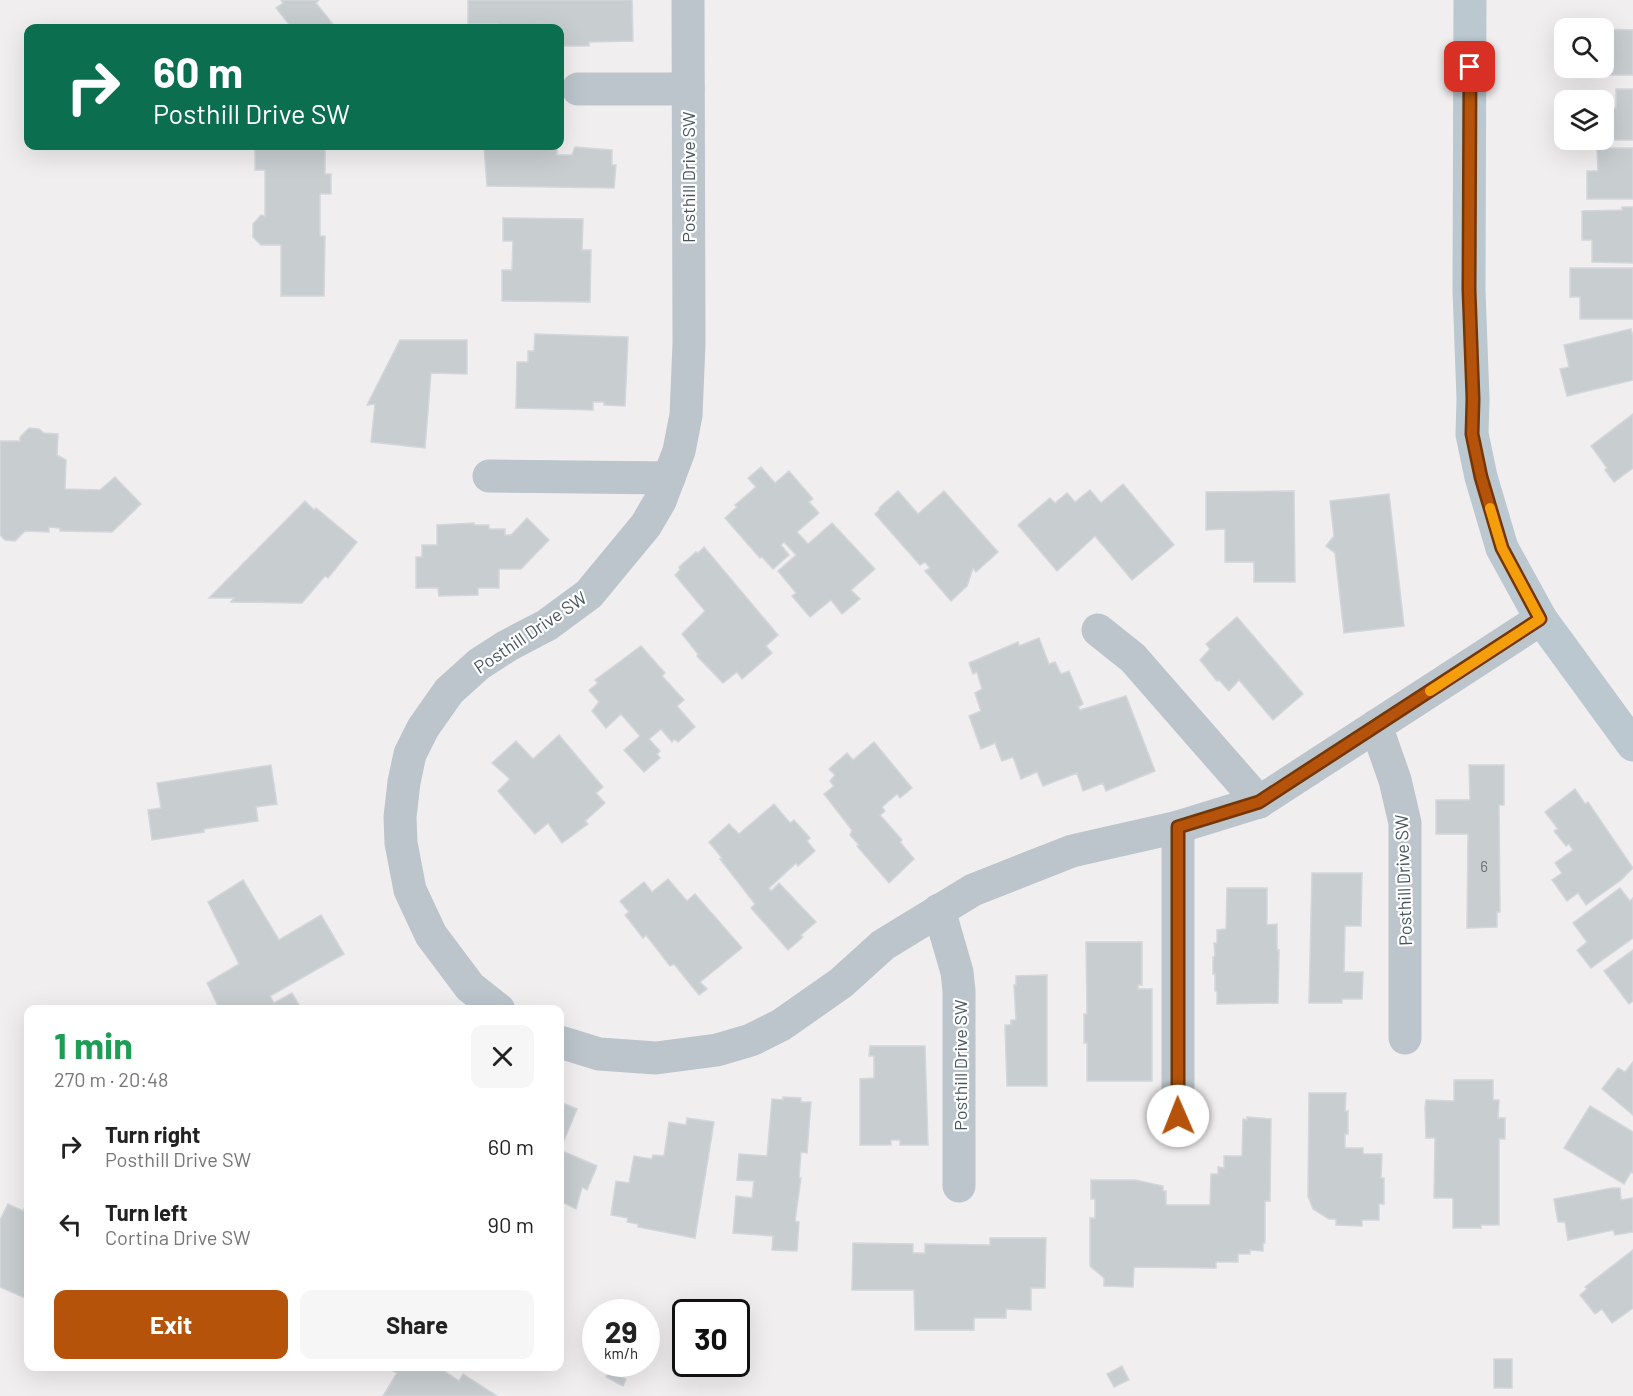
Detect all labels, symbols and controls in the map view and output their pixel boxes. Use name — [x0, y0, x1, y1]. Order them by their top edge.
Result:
map controls — [1554, 18, 1614, 150]
button: search — [1554, 18, 1614, 78]
pin — [1444, 41, 1495, 92]
text: 60 m — [153, 46, 243, 96]
icon: right — [54, 48, 132, 126]
icon: arrive — [1453, 50, 1486, 83]
button: layers — [1554, 90, 1614, 150]
text: Posthill Drive SW — [153, 97, 350, 129]
street label: Posthill Drive SW — [677, 111, 699, 243]
street label: Posthill Drive SW — [469, 586, 591, 678]
street label: Posthill Drive SW — [1390, 814, 1416, 946]
house number: 6 — [1480, 857, 1488, 875]
street label: Posthill Drive SW — [949, 999, 971, 1131]
text: 1 min — [54, 1023, 133, 1066]
button: close — [471, 1025, 534, 1088]
text: 270 m · 20:48 — [54, 1067, 168, 1091]
position arrow — [1146, 1084, 1210, 1148]
text: Turn right — [105, 1121, 200, 1147]
icon: right — [54, 1130, 87, 1163]
text: 60 m — [488, 1133, 534, 1159]
text: Posthill Drive SW — [105, 1147, 251, 1171]
text: Turn left — [105, 1199, 188, 1225]
icon: left — [54, 1208, 87, 1241]
text: 90 m — [488, 1211, 534, 1237]
text: Cortina Drive SW — [105, 1225, 251, 1249]
button: Exit — [54, 1290, 288, 1359]
button: Share — [300, 1290, 534, 1359]
speed limit sign: 30 — [672, 1299, 750, 1377]
text: 29 — [605, 1313, 637, 1349]
text: km/h — [604, 1344, 638, 1362]

